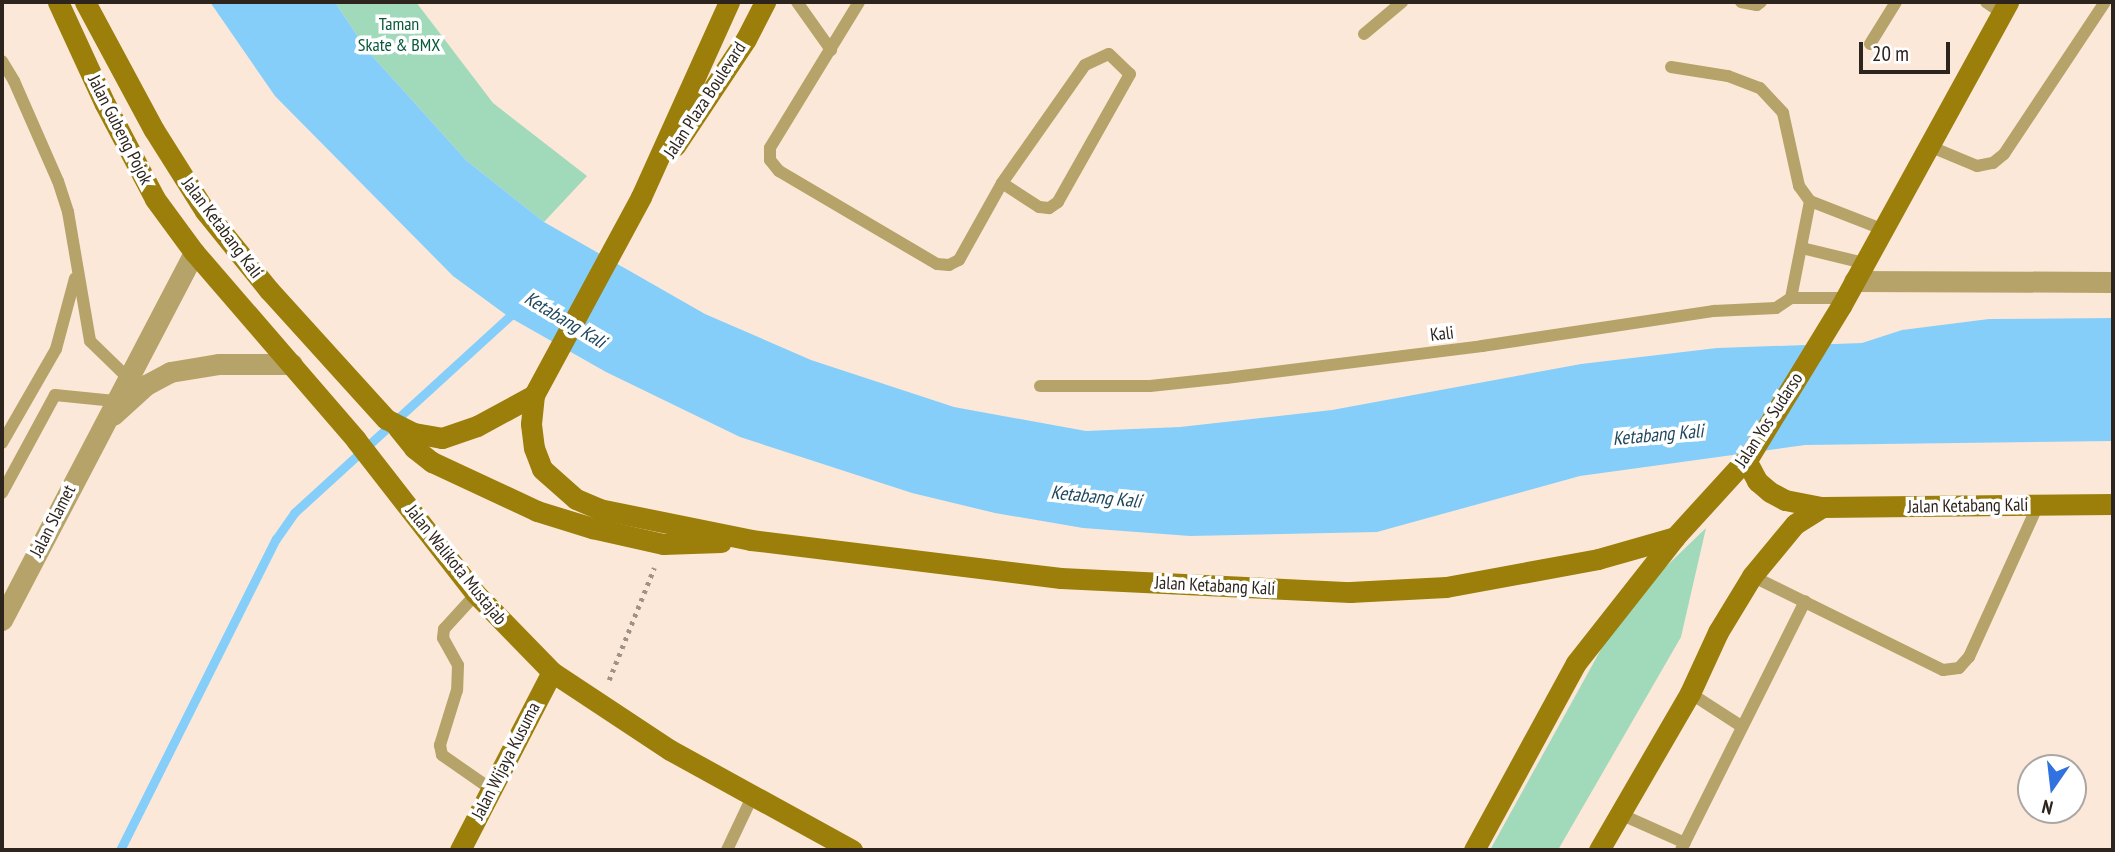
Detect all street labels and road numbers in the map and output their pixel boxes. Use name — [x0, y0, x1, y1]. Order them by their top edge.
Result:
street label: Jalan Plaza Boulevard — [659, 38, 751, 162]
street label: Jalan Gubeng Pojok — [83, 72, 157, 188]
street label: Jalan Ketabang Kali — [177, 173, 267, 283]
street label: Kali — [1429, 322, 1455, 346]
street label: Jalan Yos Sudarso — [1730, 369, 1808, 471]
street label: Jalan Slamet — [26, 481, 80, 561]
street label: Jalan Ketabang Kali — [1907, 494, 2029, 518]
street label: Jalan Walikota Mustajab — [401, 501, 511, 629]
street label: Jalan Ketabang Kali — [1154, 572, 1276, 600]
street label: Jalan Wijaya Kusuma — [467, 699, 545, 823]

